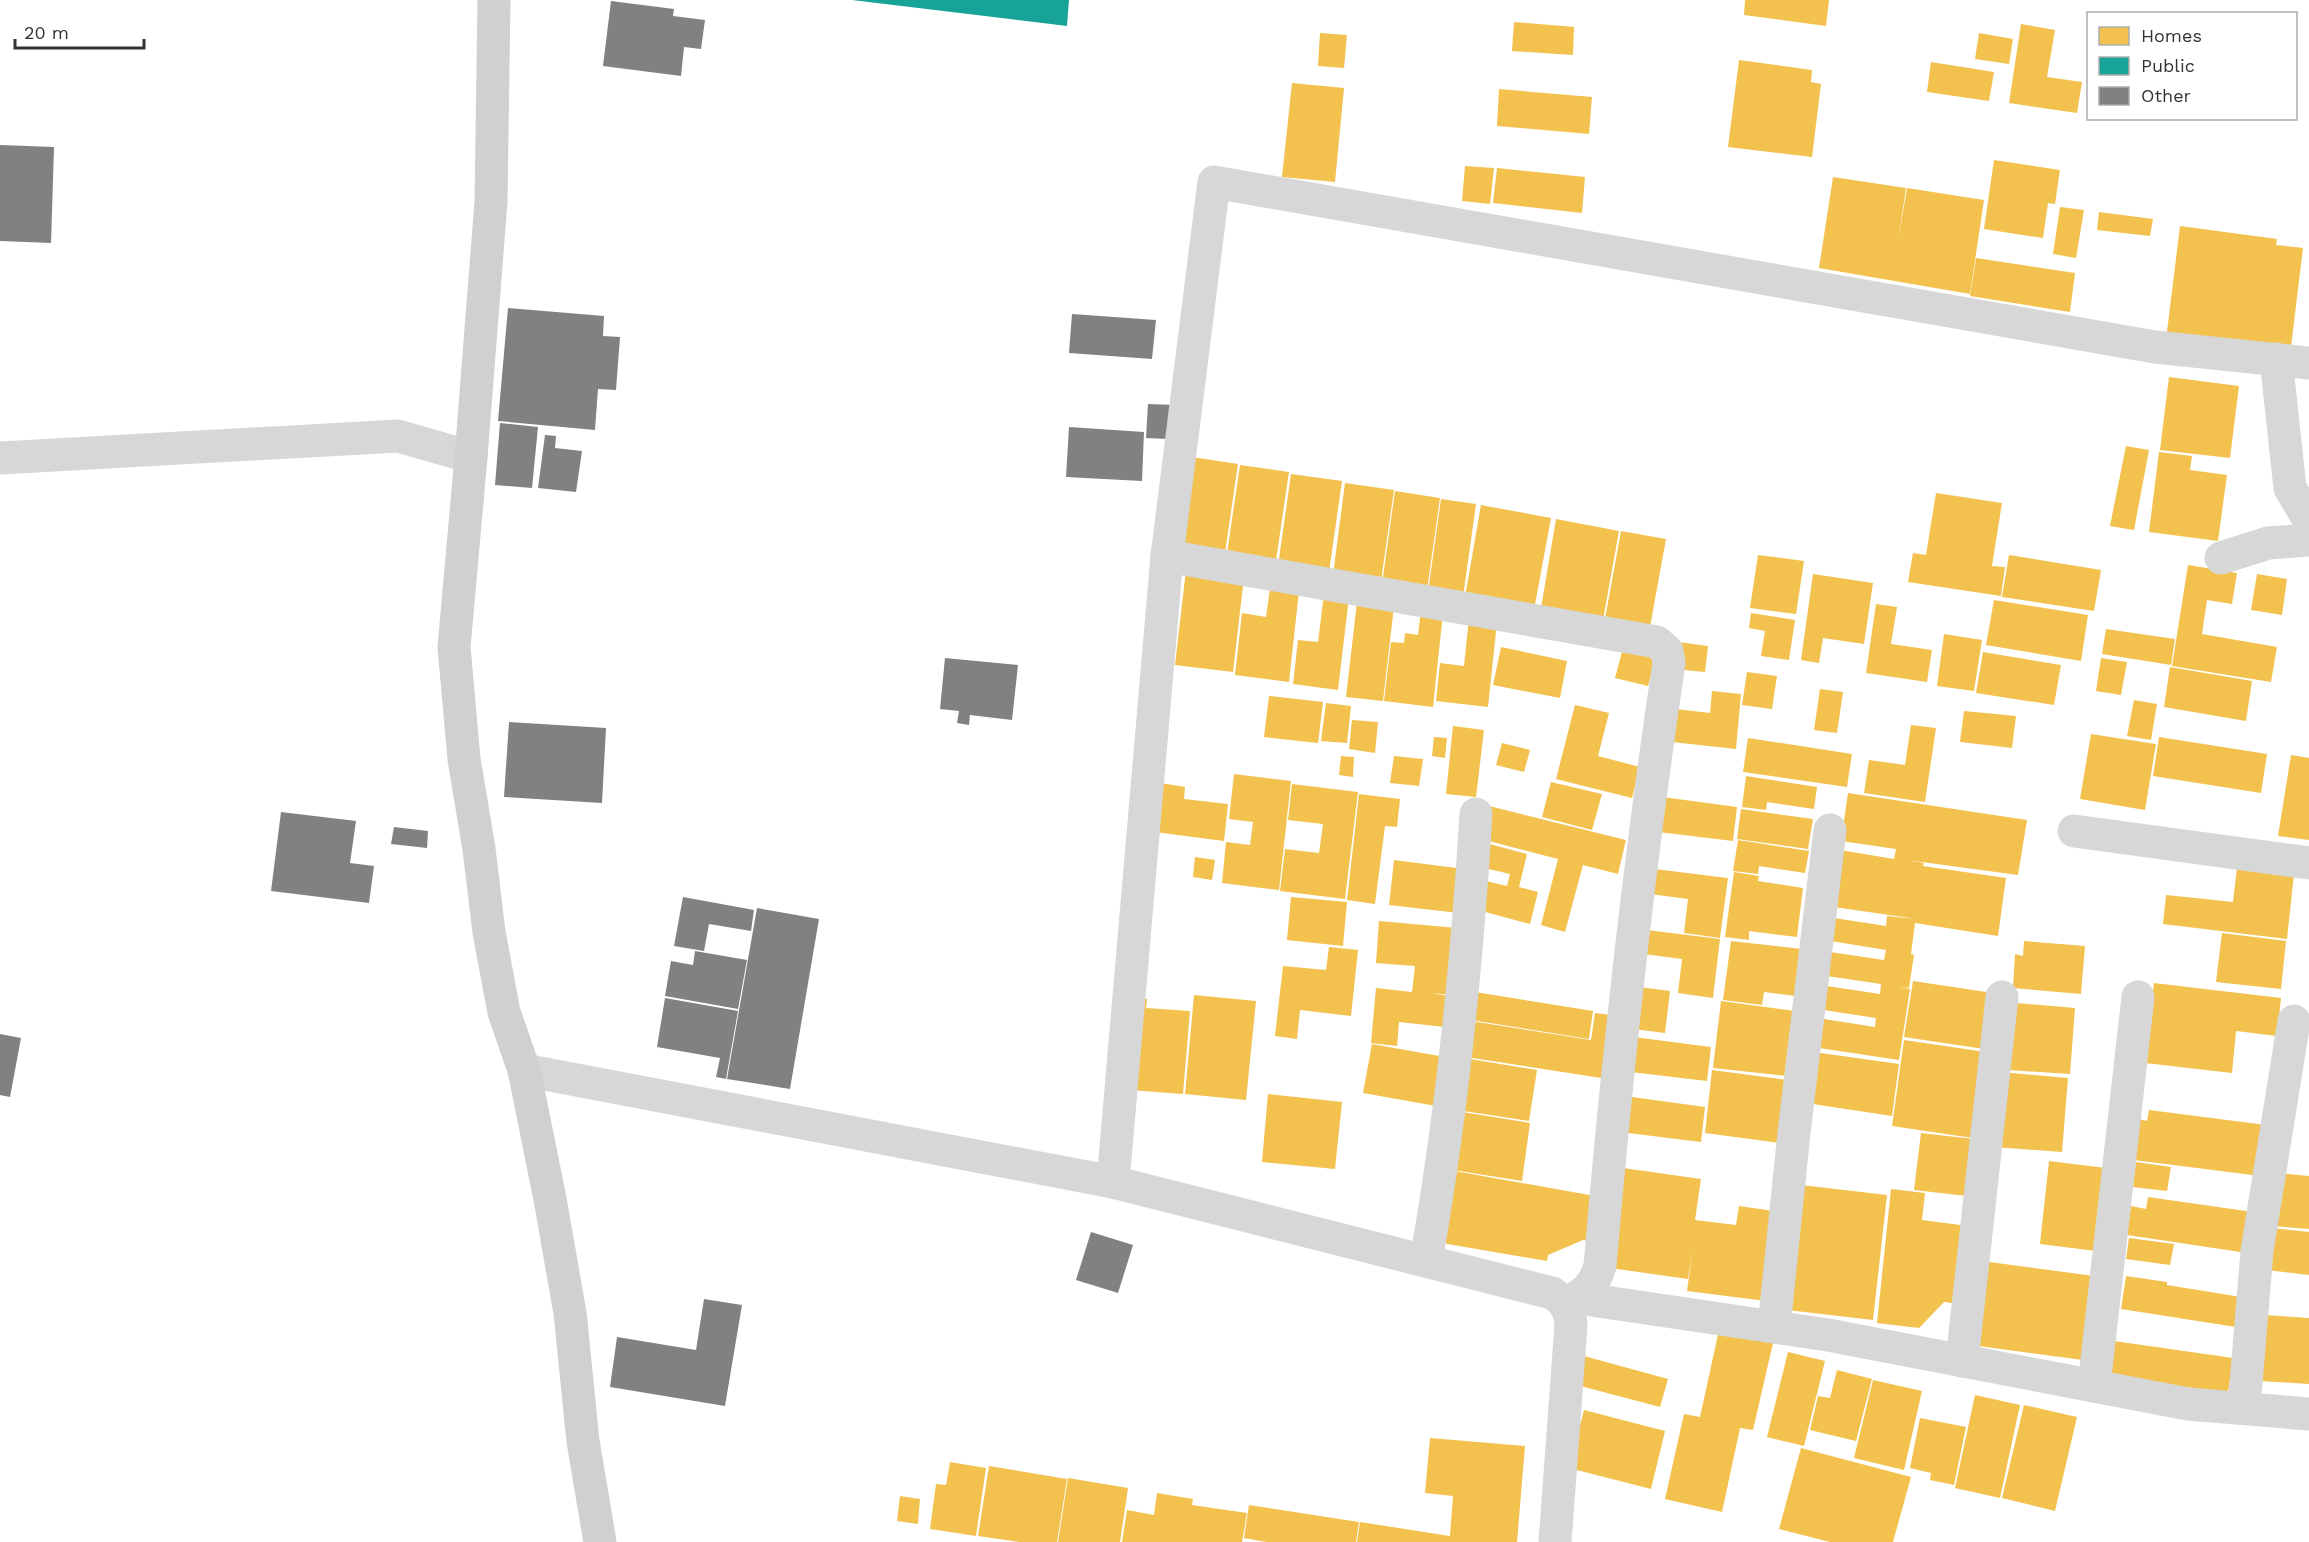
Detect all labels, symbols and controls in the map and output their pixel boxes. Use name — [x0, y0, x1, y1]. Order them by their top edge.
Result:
scale bar — [15, 12, 144, 50]
legend — [2087, 12, 2297, 120]
text: 20 m — [24, 22, 69, 43]
text: Homes — [2141, 25, 2202, 46]
text: Public — [2141, 55, 2195, 76]
text: Other — [2141, 85, 2191, 106]

